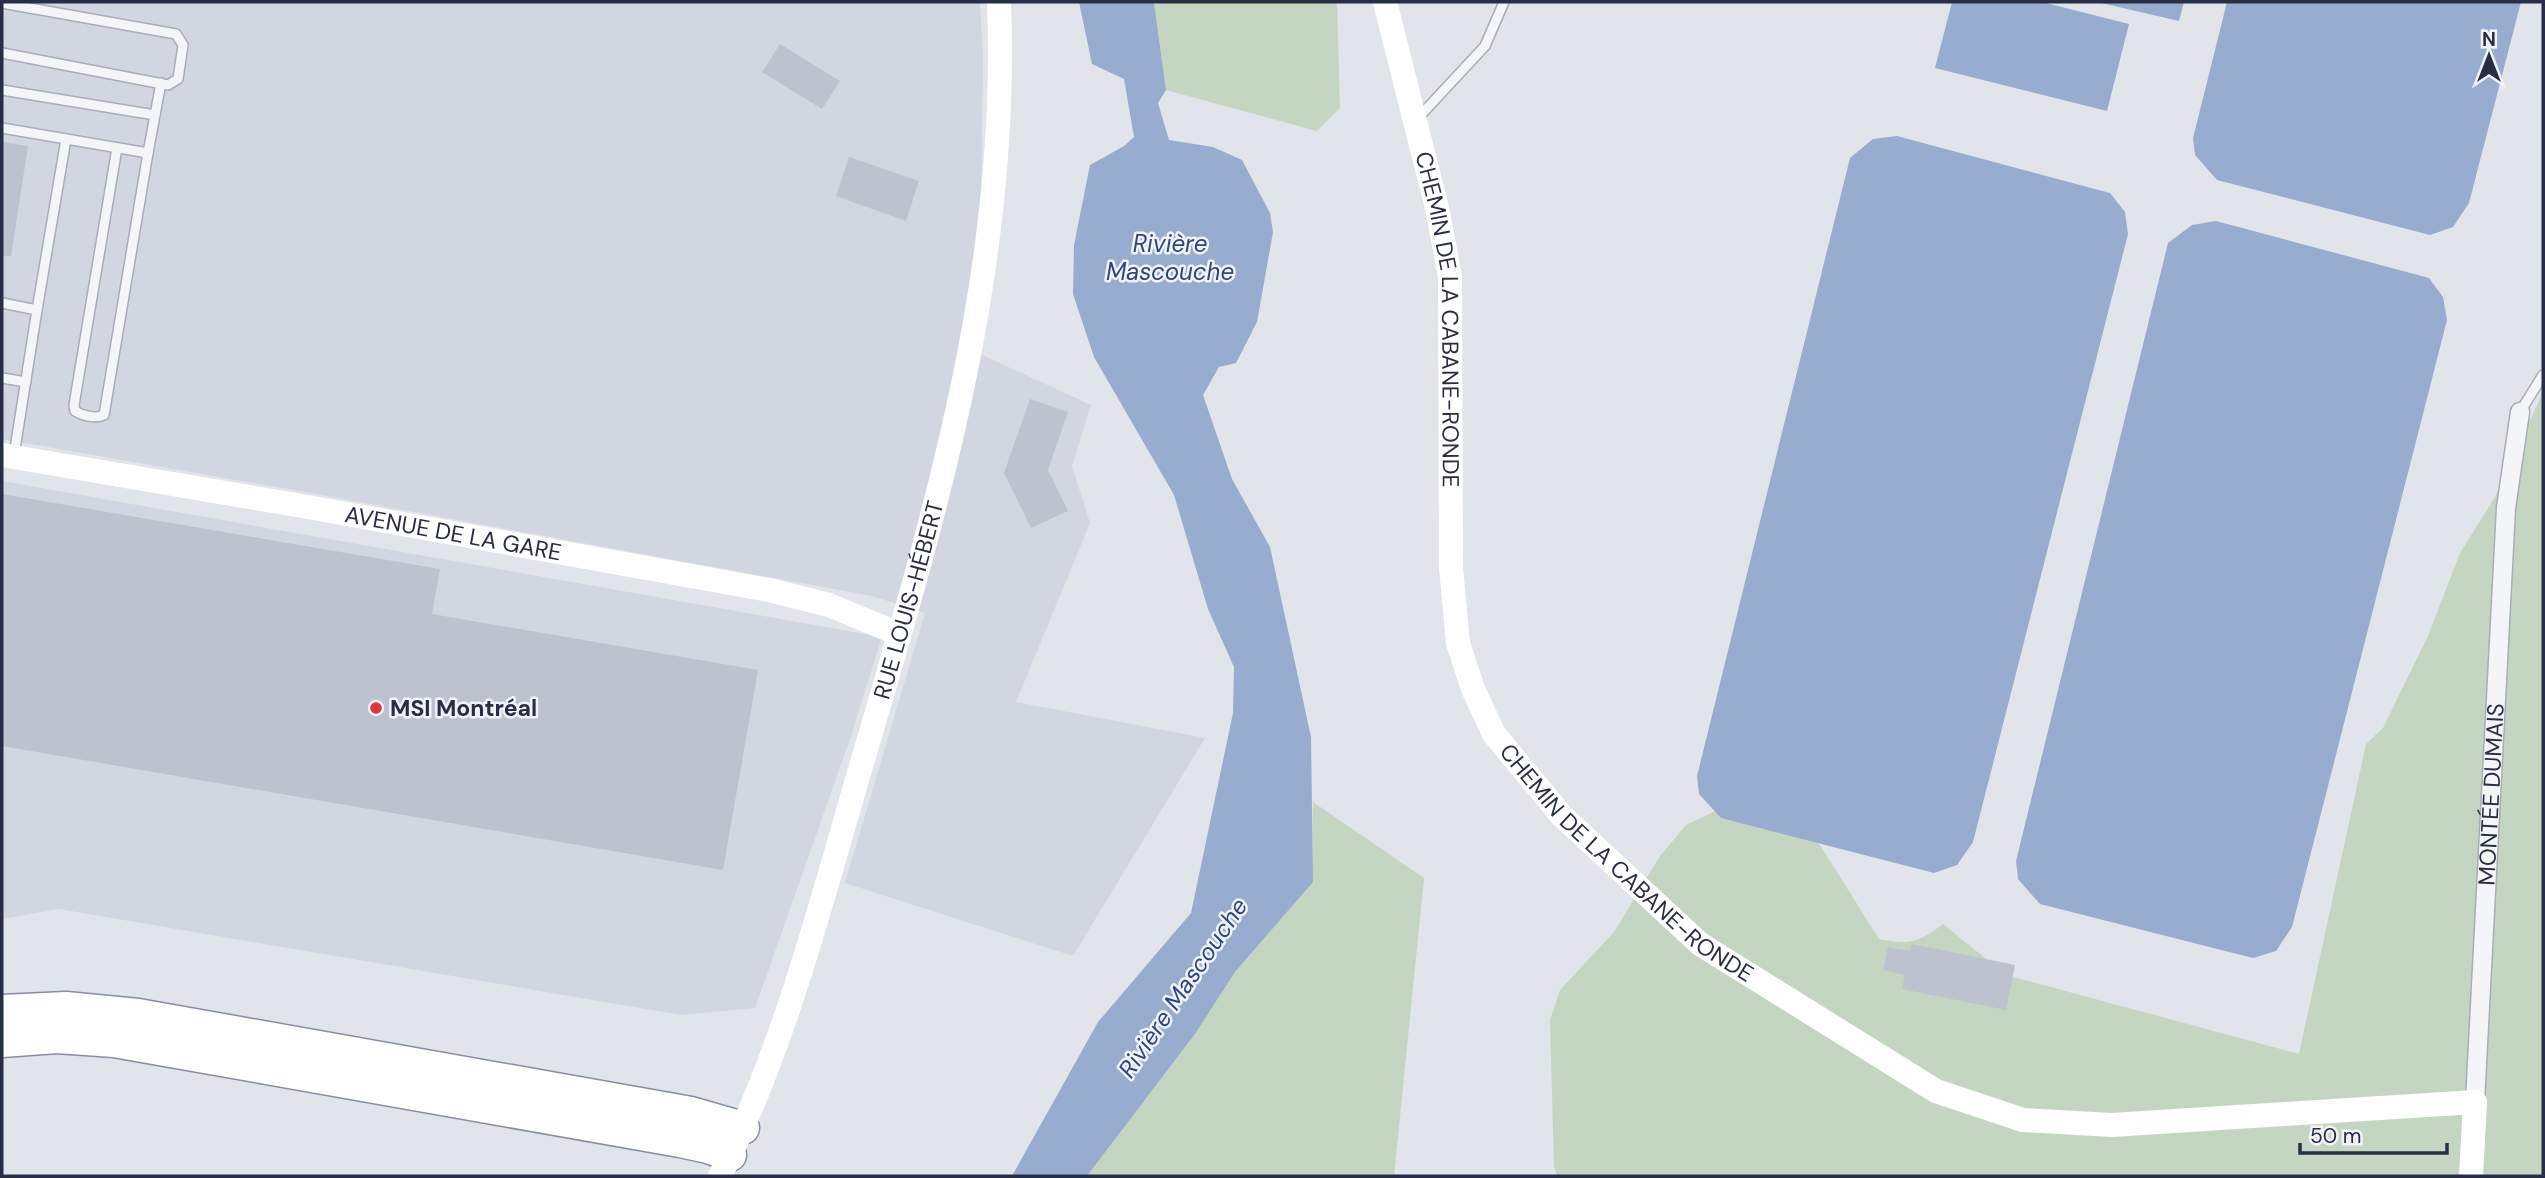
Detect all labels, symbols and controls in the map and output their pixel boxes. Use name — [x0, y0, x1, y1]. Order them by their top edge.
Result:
north arrow — [2454, 21, 2524, 91]
text: N — [2482, 27, 2496, 52]
street label: CHEMIN DE LA CABANE-RONDE — [1408, 148, 1466, 487]
water label: Rivière Mascouche — [1106, 228, 1234, 287]
street label: RUE LOUIS-HÉBERT — [867, 497, 950, 703]
street label: AVENUE DE LA GARE — [343, 499, 564, 567]
place label: MSI Montréal — [390, 693, 537, 723]
marker: MSI Montréal — [368, 700, 384, 716]
street label: MONTÉE DUMAIS — [2471, 703, 2511, 886]
street label: CHEMIN DE LA CABANE-RONDE — [1493, 737, 1759, 989]
water label: Rivière Mascouche — [1111, 892, 1254, 1083]
scale bar — [2300, 1112, 2447, 1156]
text: 50 m — [2310, 1122, 2361, 1150]

